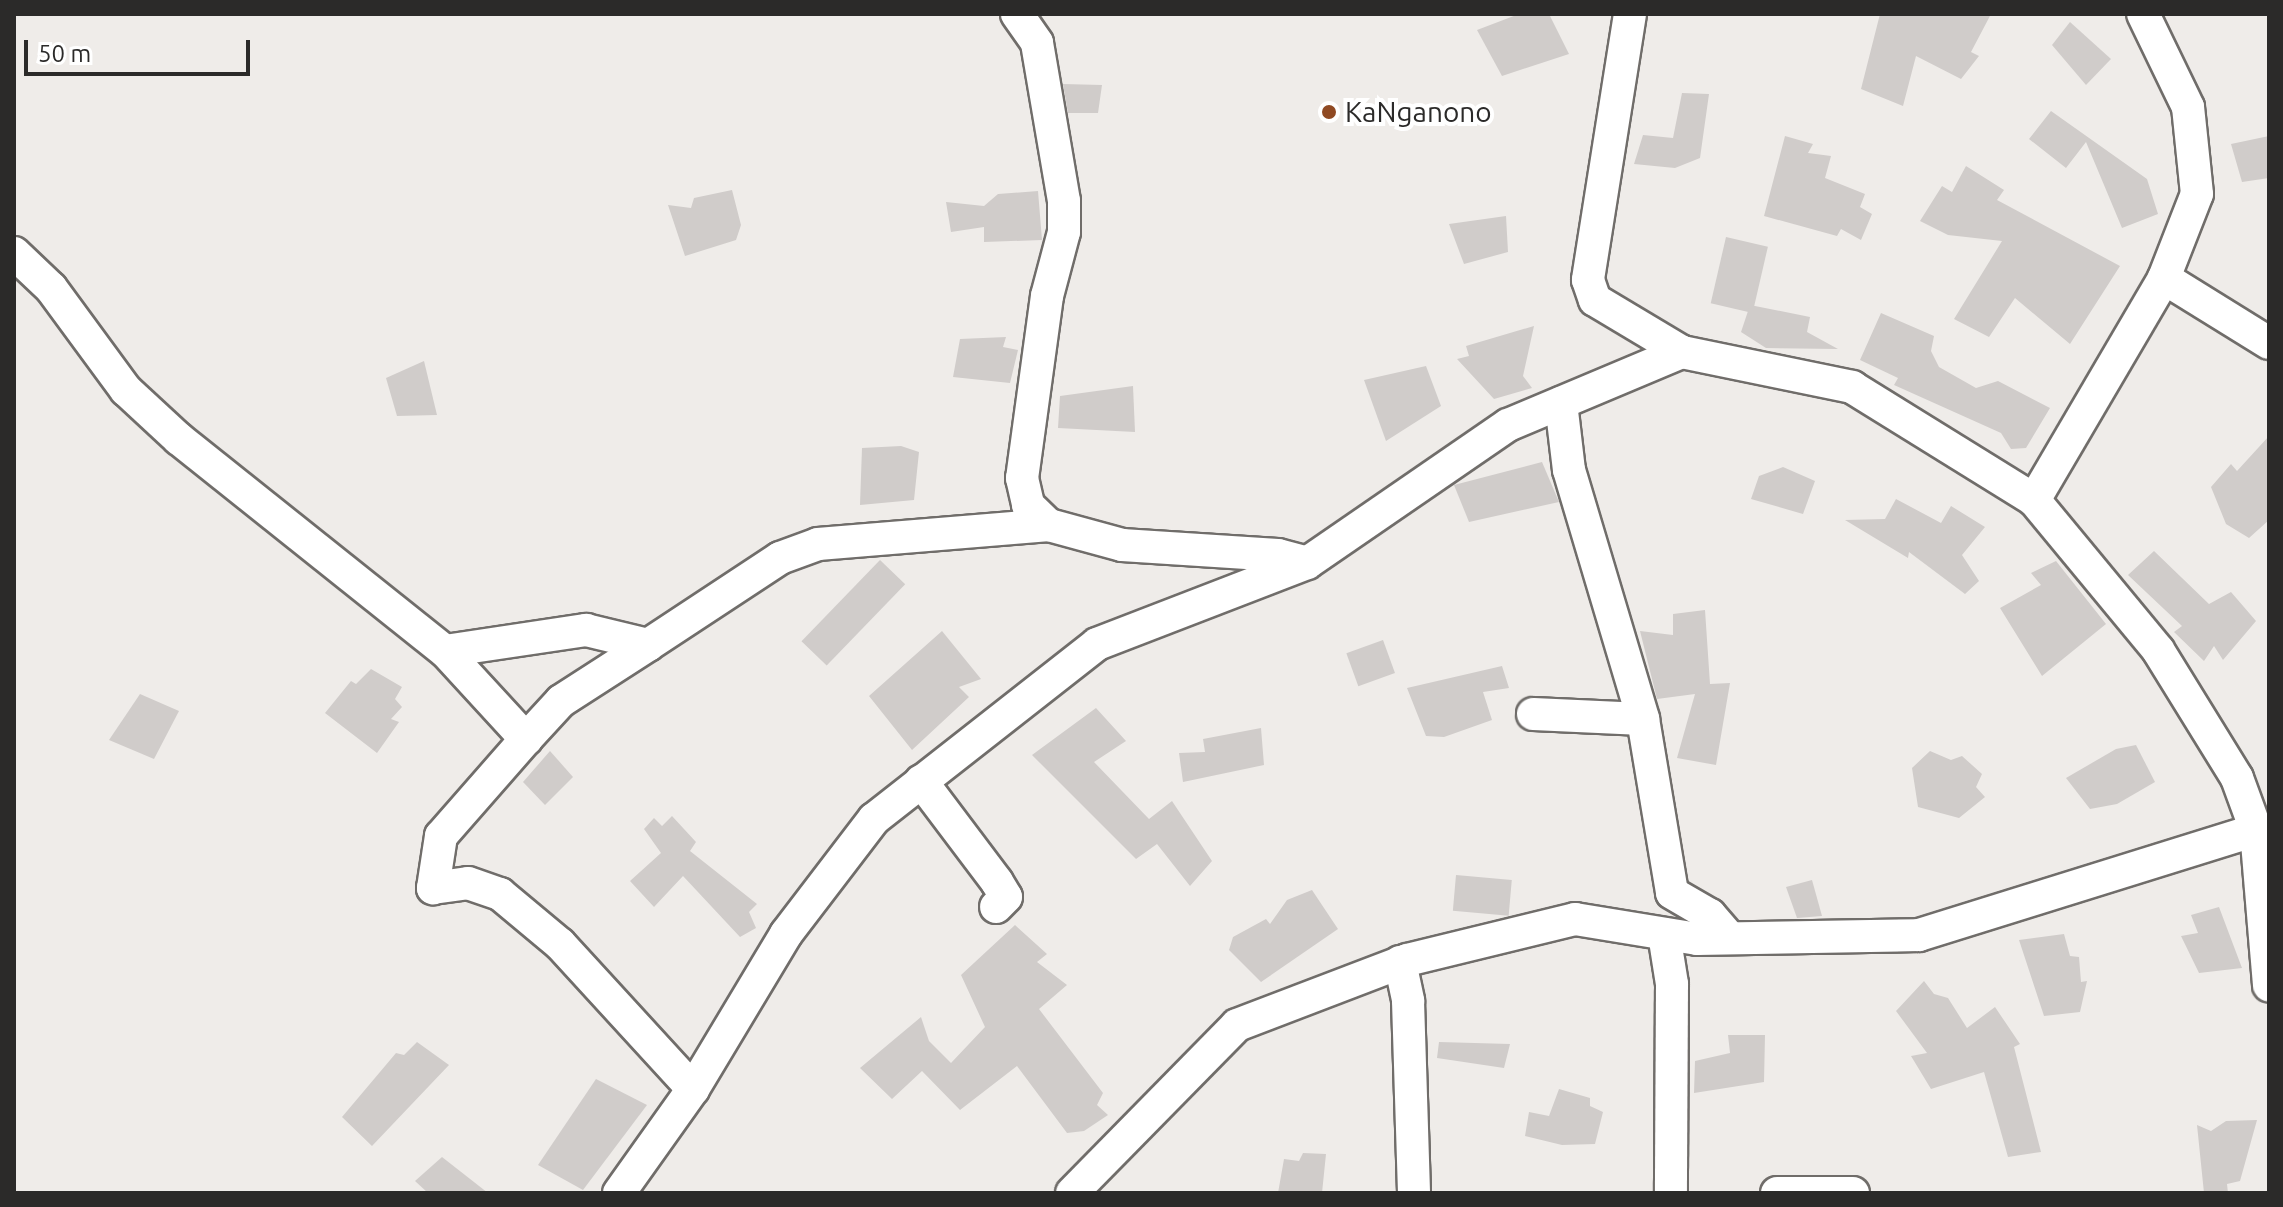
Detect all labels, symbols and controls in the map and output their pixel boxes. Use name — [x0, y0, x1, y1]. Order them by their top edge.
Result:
scale bar — [28, 24, 254, 74]
text: 50 m — [38, 40, 91, 67]
place label: KaNganono — [1345, 95, 1492, 129]
marker: KaNganono — [1320, 103, 1338, 121]

